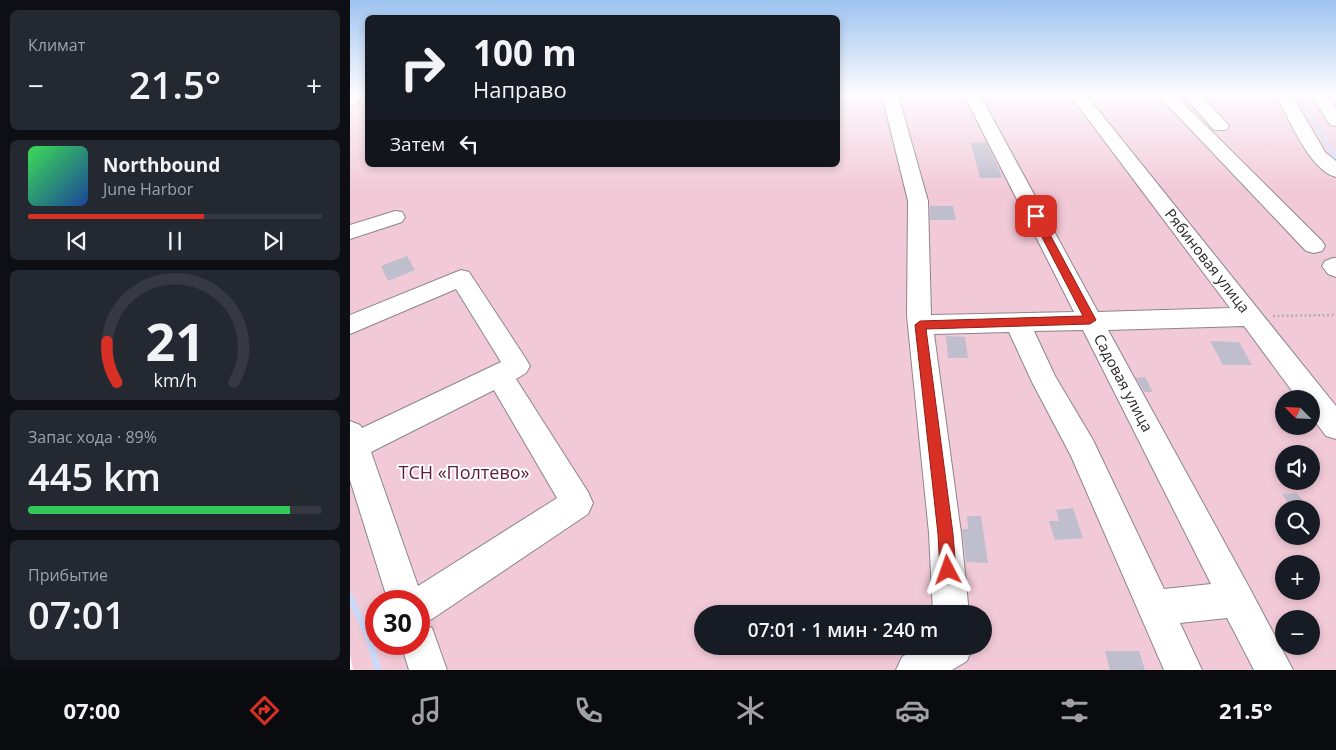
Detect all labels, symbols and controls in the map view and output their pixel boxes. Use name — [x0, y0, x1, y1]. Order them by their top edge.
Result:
text: 100 m — [473, 29, 577, 76]
text: Климат — [28, 34, 85, 56]
icon: right — [390, 35, 455, 100]
text: 21.5° — [129, 58, 221, 110]
text: − — [28, 66, 44, 104]
text: + — [306, 66, 322, 104]
text: Направо — [473, 74, 567, 104]
icon: left — [455, 130, 483, 158]
text: Затем — [390, 131, 445, 157]
text: Northbound — [103, 152, 220, 178]
text: June Harbor — [103, 178, 193, 200]
pin — [1015, 195, 1057, 237]
icon: arrive — [1022, 202, 1050, 230]
street label: Рябиновая улица — [1161, 204, 1255, 317]
icon: previous — [63, 227, 91, 255]
icon: pause — [161, 227, 189, 255]
icon: next — [259, 227, 287, 255]
text: 21 — [145, 305, 205, 376]
street label: Садовая улица — [1090, 330, 1158, 435]
text: km/h — [153, 368, 197, 392]
north arrow — [1275, 390, 1320, 435]
map controls — [1275, 390, 1320, 655]
text: Запас хода · 89% — [28, 426, 157, 448]
button: sound — [1275, 445, 1320, 490]
text: 445 km — [28, 450, 161, 502]
park label: ТСН «Полтево» — [398, 460, 530, 484]
button: search — [1275, 500, 1320, 545]
position arrow — [921, 543, 973, 595]
button: + — [1275, 555, 1320, 600]
text: Прибытие — [28, 564, 108, 586]
text: 07:01 — [28, 588, 125, 640]
speed limit sign: 30 — [365, 590, 430, 655]
button: − — [1275, 610, 1320, 655]
text: 07:01 · 1 мин · 240 m — [748, 617, 938, 643]
icon: directions — [247, 693, 282, 728]
icon: music — [409, 693, 444, 728]
icon: phone — [571, 693, 606, 728]
icon: climate — [733, 693, 768, 728]
icon: car — [895, 693, 930, 728]
icon: filters — [1057, 693, 1092, 728]
text: 07:00 — [63, 695, 120, 725]
text: 21.5° — [1219, 695, 1272, 725]

